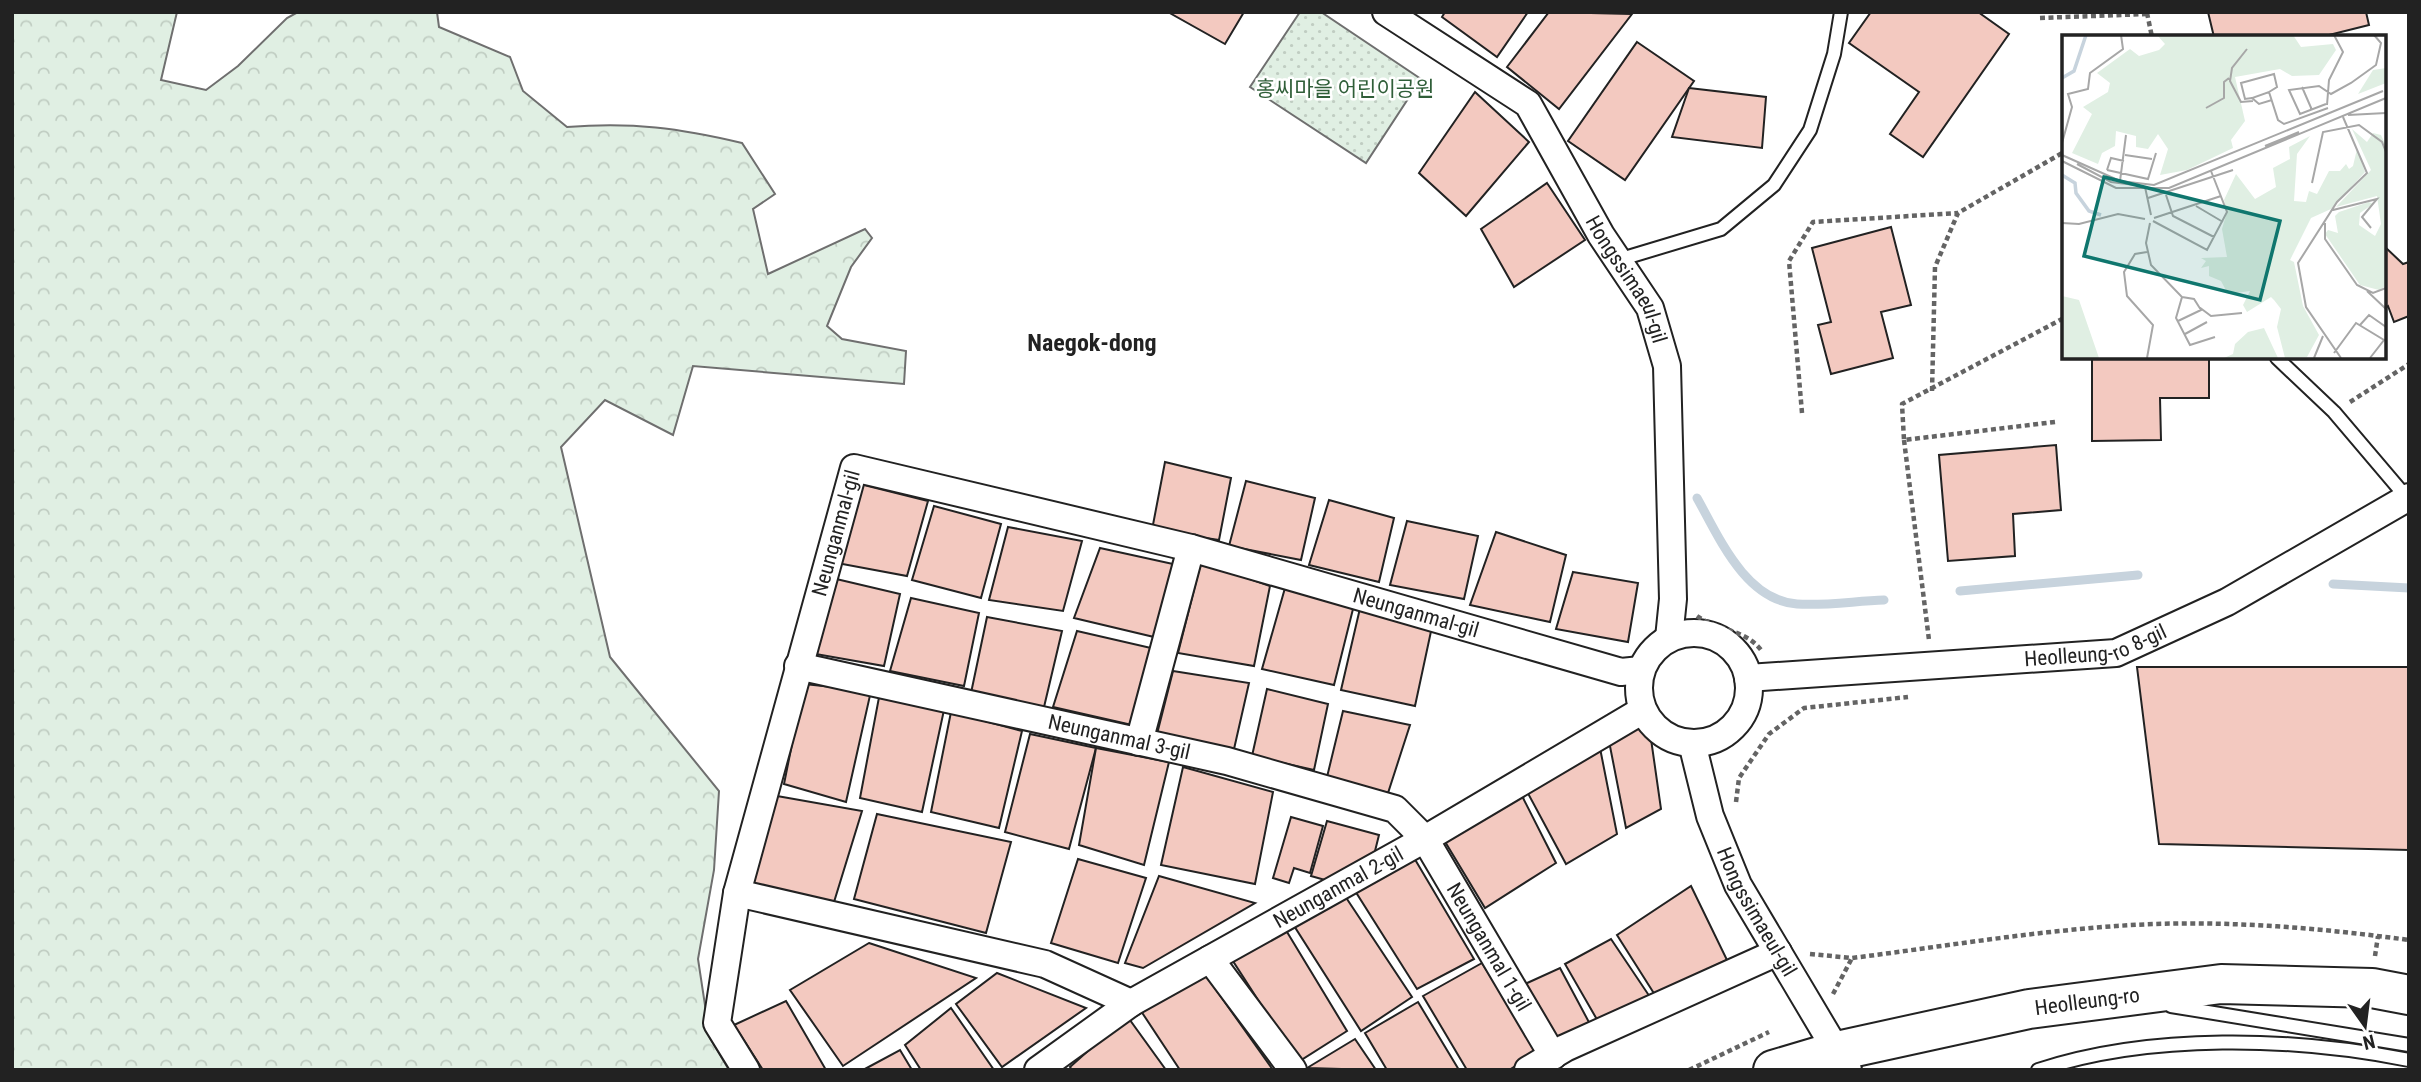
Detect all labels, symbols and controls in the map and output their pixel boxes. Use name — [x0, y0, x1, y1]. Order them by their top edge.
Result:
inset map — [2062, 35, 2386, 359]
park label: 홍씨마을 어린이공원 — [1256, 77, 1434, 101]
street label: Hongssimaeul-gil — [1581, 212, 1672, 346]
district label: Naegok-dong — [1027, 329, 1157, 357]
street label: Neunganmal-gil — [807, 467, 865, 599]
street label: Neunganmal-gil — [1350, 583, 1482, 642]
street label: Heolleung-ro 8-gil — [2024, 619, 2170, 671]
street label: Neunganmal 3-gil — [1046, 710, 1193, 765]
street label: Neunganmal 2-gil — [1269, 842, 1407, 933]
street label: Hongssimaeul-gil — [1712, 844, 1802, 981]
street label: Neunganmal 1-gil — [1442, 879, 1536, 1016]
street label: Heolleung-ro — [2033, 983, 2141, 1020]
north arrow — [2330, 991, 2400, 1061]
text: N — [2361, 1029, 2377, 1055]

